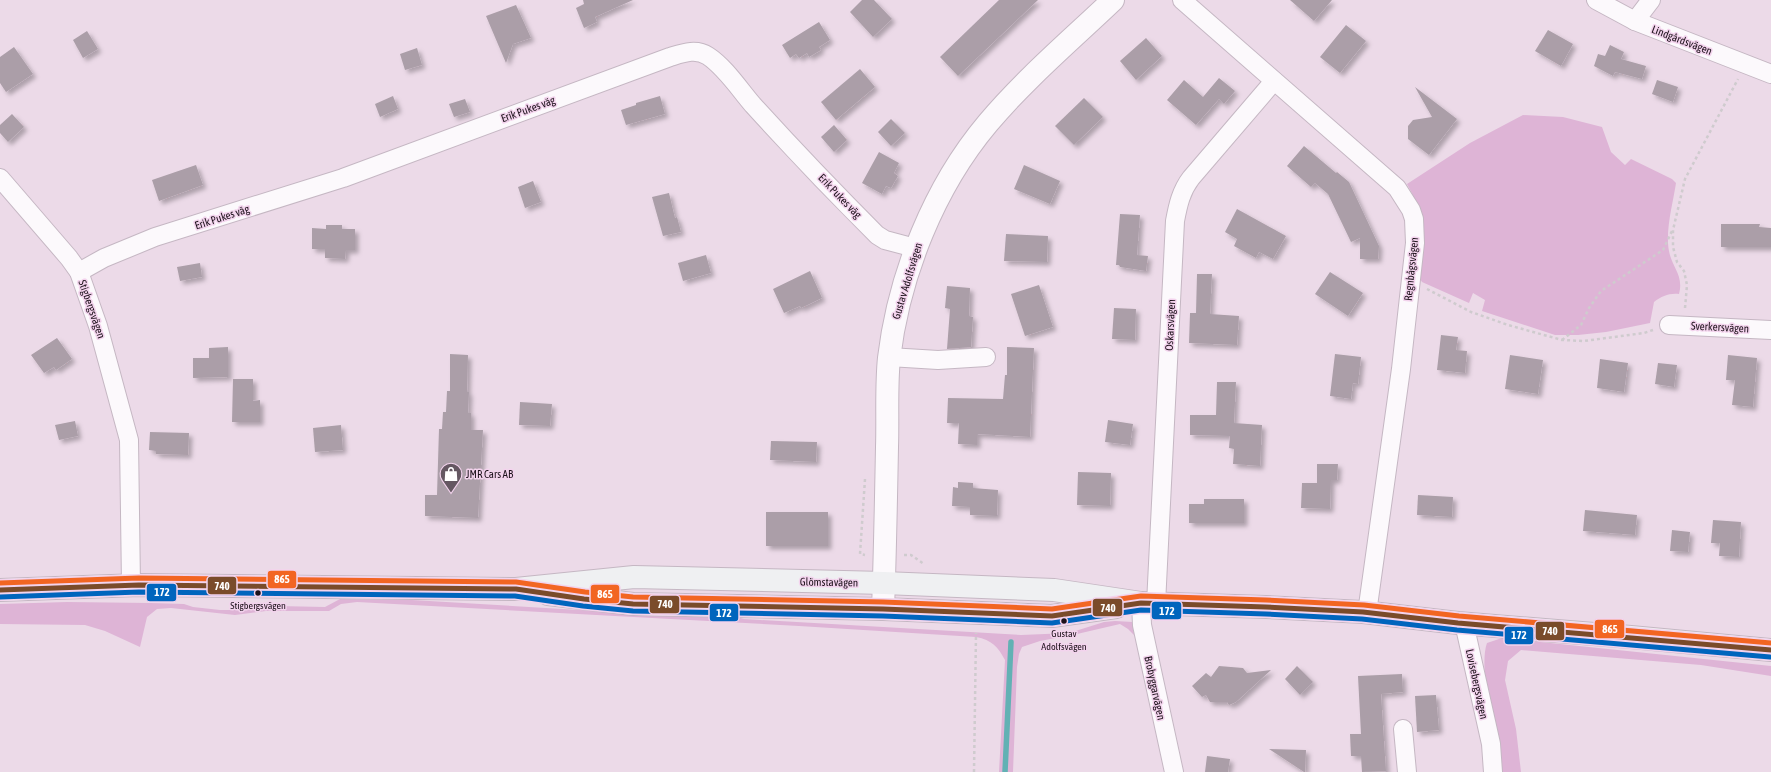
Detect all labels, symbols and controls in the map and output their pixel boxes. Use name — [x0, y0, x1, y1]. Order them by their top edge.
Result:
street label: Lindgårdsvägen — [1650, 23, 1714, 57]
street label: Erik Pukes väg — [499, 94, 557, 124]
street label: Erik Pukes väg — [816, 171, 864, 221]
street label: Erik Pukes väg — [193, 202, 251, 231]
street label: Regnbågsvägen — [1402, 237, 1420, 301]
street label: Gustav Adolfsvägen — [890, 241, 924, 321]
street label: Stigbergsvägen — [76, 278, 108, 340]
street label: Oskarsvägen — [1163, 299, 1177, 351]
street label: Sverkersvägen — [1691, 319, 1749, 335]
shop icon: JMR Cars AB — [438, 461, 464, 494]
place label: JMR Cars AB — [466, 468, 514, 480]
line badge: 865 — [267, 570, 297, 589]
text: 865 — [274, 573, 290, 585]
street label: Glömstavägen — [800, 575, 858, 589]
line badge: 740 — [207, 576, 237, 595]
text: 740 — [214, 580, 230, 592]
line badge: 172 — [146, 583, 177, 602]
line badge: 865 — [590, 584, 620, 604]
text: 172 — [154, 586, 170, 598]
marker: Stigbergsvägen — [253, 588, 263, 598]
text: 865 — [597, 588, 613, 600]
line badge: 740 — [649, 595, 680, 614]
text: 740 — [657, 598, 673, 610]
line badge: 740 — [1092, 598, 1123, 617]
place label: Stigbergsvägen — [230, 600, 286, 611]
line badge: 172 — [1151, 601, 1182, 620]
text: 740 — [1100, 602, 1116, 614]
line badge: 172 — [709, 603, 739, 622]
text: 172 — [1159, 605, 1175, 617]
text: 172 — [716, 607, 732, 619]
marker: Gustav Adolfsvägen — [1059, 616, 1069, 626]
line badge: 865 — [1594, 619, 1625, 639]
line badge: 740 — [1535, 621, 1565, 641]
text: 865 — [1602, 623, 1618, 635]
text: 740 — [1542, 625, 1558, 637]
line badge: 172 — [1504, 626, 1534, 645]
place label: Gustav Adolfsvägen — [1041, 628, 1087, 652]
text: 172 — [1511, 629, 1527, 641]
street label: Lovisebergsvägen — [1464, 648, 1490, 720]
street label: Brobyggarvägen — [1142, 655, 1168, 721]

